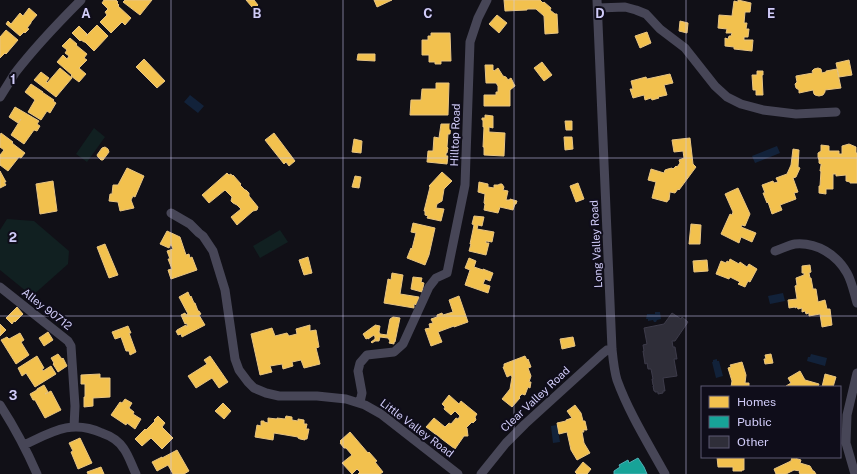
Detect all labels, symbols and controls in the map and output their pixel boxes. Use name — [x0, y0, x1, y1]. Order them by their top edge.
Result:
text: A — [81, 6, 91, 21]
text: B — [253, 6, 262, 21]
text: C — [423, 6, 433, 21]
text: D — [595, 6, 605, 21]
text: E — [767, 6, 775, 21]
text: 1 — [10, 72, 16, 87]
street label: Hilltop Road — [448, 103, 462, 167]
street label: Long Valley Road — [588, 200, 604, 288]
text: 2 — [9, 230, 17, 245]
street label: Alley 90712 — [20, 286, 75, 332]
street label: Clear Valley Road — [498, 364, 572, 434]
legend — [701, 386, 841, 458]
text: 3 — [9, 388, 18, 403]
text: Homes — [737, 395, 776, 409]
street label: Little Valley Road — [378, 397, 456, 459]
text: Public — [737, 415, 772, 429]
text: Other — [737, 435, 769, 449]

